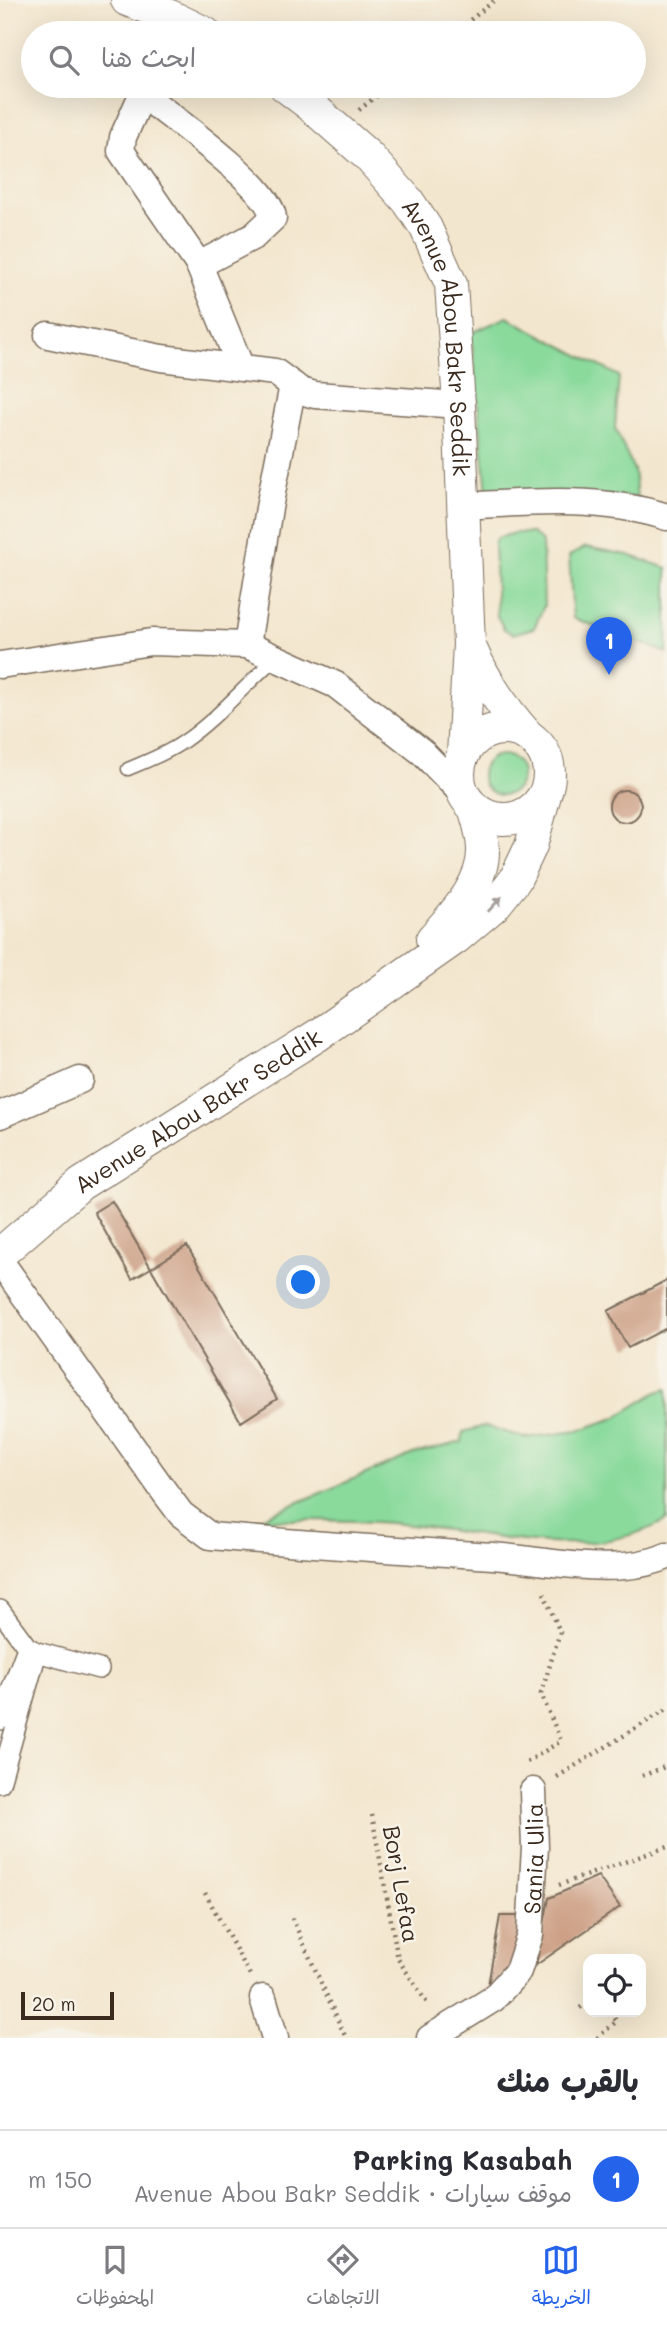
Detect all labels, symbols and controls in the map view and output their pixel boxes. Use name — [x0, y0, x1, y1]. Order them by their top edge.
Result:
search box — [21, 21, 646, 98]
text: ابحث هنا — [101, 40, 196, 74]
icon: search — [45, 41, 83, 79]
street label: Avenue Abou Bakr Seddik — [395, 193, 477, 477]
pin: 1 — [586, 617, 632, 675]
one-way arrow — [487, 895, 503, 912]
street label: Avenue Abou Bakr Seddik — [68, 1022, 327, 1200]
your location — [286, 1265, 320, 1299]
street label: Sania Ulia — [516, 1803, 550, 1915]
street label: Borj Lefaa — [377, 1823, 427, 1945]
map controls — [583, 1954, 646, 2017]
button: locate — [583, 1954, 646, 2017]
scale bar — [21, 1989, 114, 2021]
text: 20 m — [32, 1991, 76, 2016]
text: بالقرب منك — [497, 2060, 639, 2100]
text: Parking Kasabah — [352, 2143, 572, 2177]
text: 150 m — [28, 2164, 92, 2194]
text: 1 — [611, 2164, 621, 2194]
text: موقف سيارات · Avenue Abou Bakr Seddik — [133, 2178, 572, 2208]
tab: المحفوظات — [76, 2241, 154, 2314]
tab: الاتجاهات — [306, 2241, 380, 2314]
tab: الخريطة — [532, 2241, 591, 2314]

